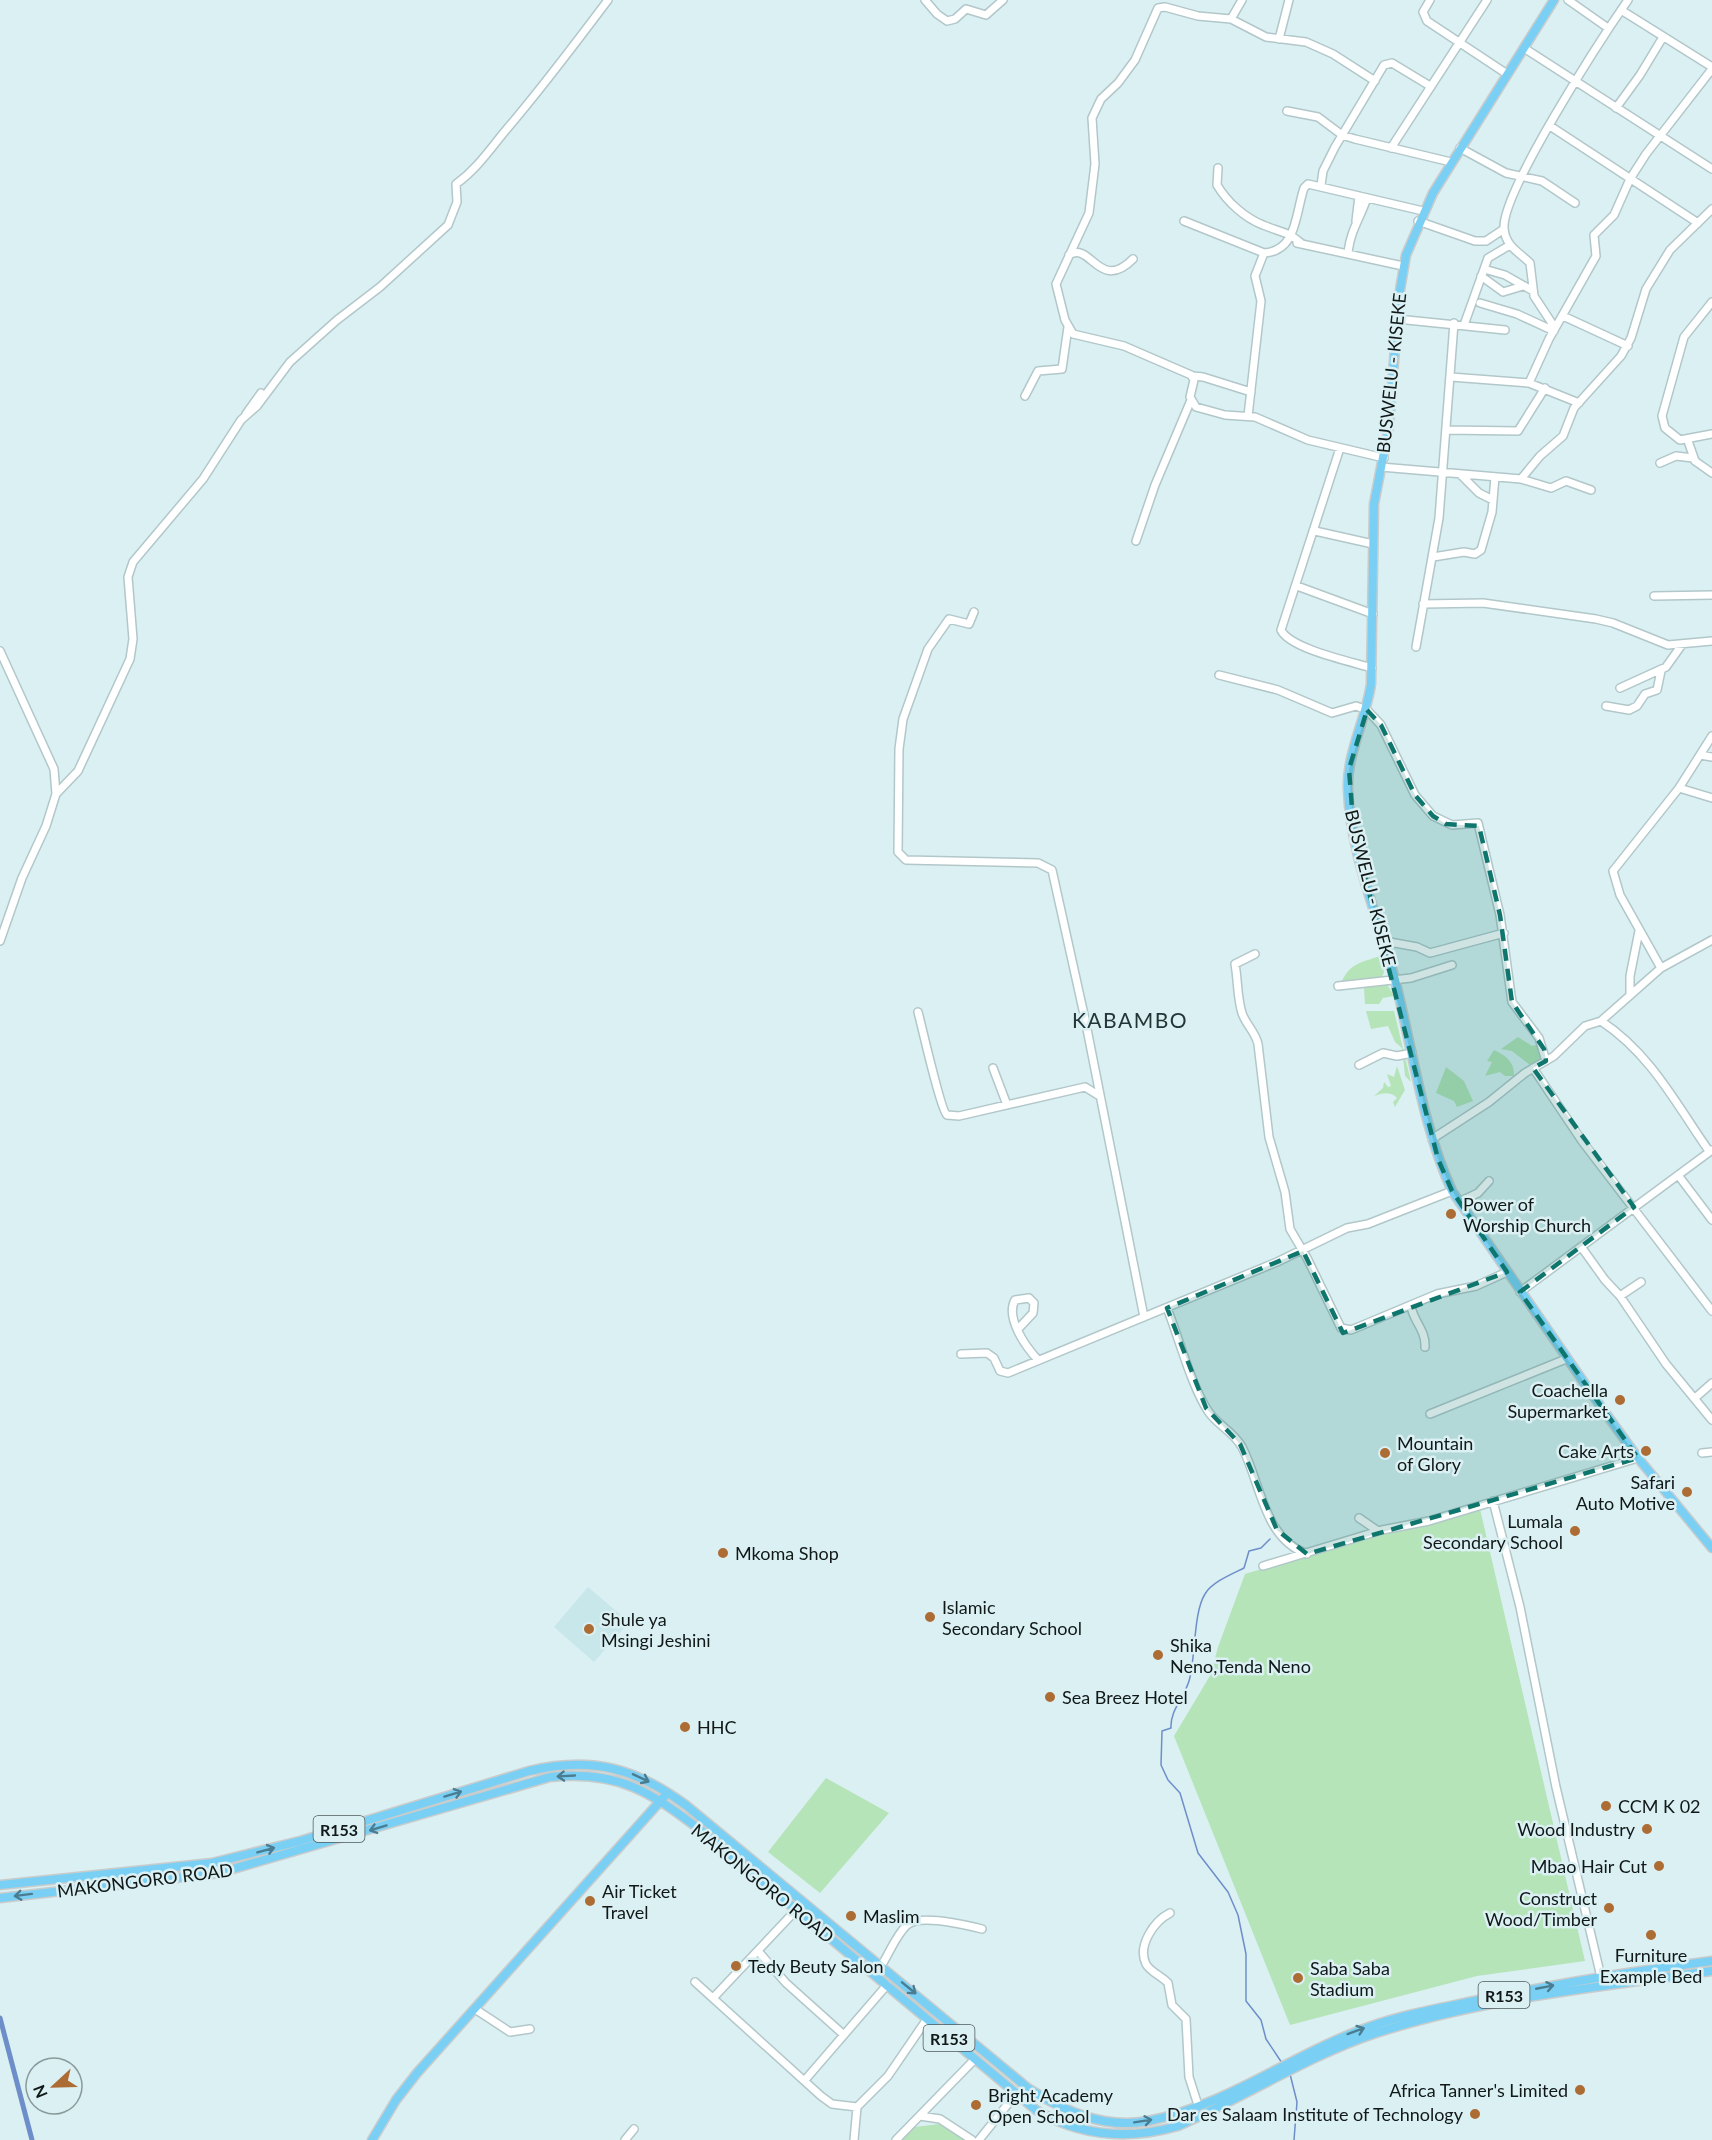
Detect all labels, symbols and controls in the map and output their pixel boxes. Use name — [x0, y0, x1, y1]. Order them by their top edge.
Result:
street label: BUSWELU - KISEKE — [1372, 292, 1410, 454]
street label: BUSWELU - KISEKE — [1341, 807, 1401, 969]
district label: KABAMBO — [1072, 1007, 1188, 1032]
place label: Power of Worship Church — [1463, 1193, 1591, 1236]
marker: Power of Worship Church — [1444, 1207, 1458, 1221]
place label: Coachella Supermarket — [1507, 1379, 1609, 1422]
marker: Coachella Supermarket — [1613, 1393, 1627, 1407]
place label: Mountain of Glory — [1397, 1432, 1473, 1475]
place label: Cake Arts — [1558, 1440, 1634, 1462]
marker: Cake Arts — [1639, 1444, 1653, 1458]
marker: Mountain of Glory — [1378, 1446, 1392, 1460]
place label: Safari Auto Motive — [1576, 1471, 1675, 1514]
marker: Safari Auto Motive — [1680, 1485, 1694, 1499]
place label: Lumala Secondary School — [1423, 1510, 1563, 1553]
marker: Lumala Secondary School — [1568, 1524, 1582, 1538]
place label: Mkoma Shop — [735, 1542, 839, 1564]
marker: Mkoma Shop — [716, 1546, 730, 1560]
place label: Islamic Secondary School — [942, 1596, 1082, 1639]
place label: Shule ya Msingi Jeshini — [601, 1608, 711, 1651]
marker: Islamic Secondary School — [923, 1610, 937, 1624]
marker: Shule ya Msingi Jeshini — [582, 1622, 596, 1636]
place label: Shika Neno,Tenda Neno — [1170, 1634, 1311, 1677]
marker: Shika Neno,Tenda Neno — [1151, 1648, 1165, 1662]
place label: Sea Breez Hotel — [1062, 1686, 1188, 1708]
marker: Sea Breez Hotel — [1043, 1690, 1057, 1704]
place label: HHC — [697, 1716, 737, 1738]
marker: HHC — [678, 1720, 692, 1734]
one-way arrow — [556, 1770, 576, 1781]
one-way arrow — [632, 1772, 650, 1784]
one-way arrow — [443, 1788, 462, 1799]
place label: CCM K 02 — [1618, 1795, 1701, 1817]
marker: CCM K 02 — [1599, 1799, 1613, 1813]
road number: R153 — [314, 1816, 364, 1842]
place label: Wood Industry — [1517, 1818, 1636, 1840]
street label: MAKONGORO ROAD — [687, 1819, 839, 1947]
marker: Wood Industry — [1640, 1822, 1654, 1836]
one-way arrow — [369, 1823, 388, 1834]
one-way arrow — [256, 1844, 275, 1855]
place label: Mbao Hair Cut — [1531, 1855, 1648, 1877]
street label: MAKONGORO ROAD — [56, 1858, 234, 1902]
marker: Mbao Hair Cut — [1652, 1859, 1666, 1873]
place label: Air Ticket Travel — [602, 1880, 677, 1923]
place label: Construct Wood/Timber — [1485, 1887, 1598, 1930]
one-way arrow — [13, 1890, 33, 1901]
marker: Air Ticket Travel — [583, 1894, 597, 1908]
marker: Construct Wood/Timber — [1602, 1901, 1616, 1915]
place label: Maslim — [863, 1905, 920, 1927]
marker: Maslim — [844, 1909, 858, 1923]
marker: Furniture Example Bed — [1644, 1928, 1658, 1942]
place label: Furniture Example Bed — [1600, 1944, 1702, 1987]
place label: Tedy Beuty Salon — [748, 1955, 884, 1977]
place label: Saba Saba Stadium — [1310, 1957, 1390, 2000]
marker: Tedy Beuty Salon — [729, 1959, 743, 1973]
marker: Saba Saba Stadium — [1291, 1971, 1305, 1985]
one-way arrow — [900, 1981, 916, 1994]
one-way arrow — [1535, 1981, 1554, 1992]
road number: R153 — [1478, 1982, 1530, 2008]
road number: R153 — [924, 2025, 974, 2051]
one-way arrow — [1346, 2025, 1364, 2036]
north arrow — [24, 2056, 84, 2116]
place label: Africa Tanner's Limited — [1389, 2079, 1568, 2101]
text: N — [29, 2083, 51, 2101]
marker: Africa Tanner's Limited — [1573, 2083, 1587, 2097]
place label: Bright Academy Open School — [988, 2084, 1114, 2127]
marker: Bright Academy Open School — [969, 2098, 983, 2112]
place label: Dar es Salaam Institute of Technology — [1167, 2103, 1464, 2125]
marker: Dar es Salaam Institute of Technology — [1468, 2107, 1482, 2121]
one-way arrow — [1132, 2116, 1152, 2127]

